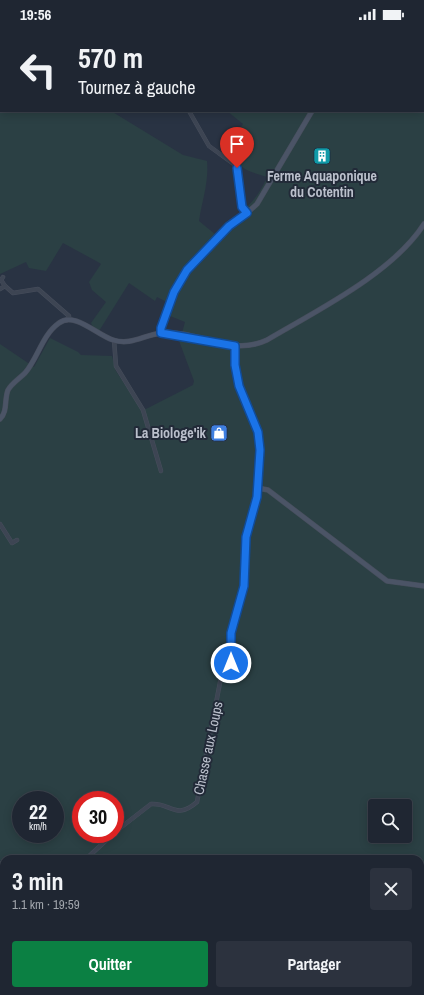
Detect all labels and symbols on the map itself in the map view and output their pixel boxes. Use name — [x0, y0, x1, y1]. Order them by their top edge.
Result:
pin — [220, 127, 254, 168]
building icon: Ferme Aquaponique du Cotentin — [312, 146, 332, 166]
place label: Ferme Aquaponique du Cotentin — [267, 167, 377, 201]
shop icon: La Biologe'ik — [209, 423, 229, 443]
place label: La Biologe'ik — [135, 424, 207, 442]
position arrow — [210, 642, 252, 684]
street label: Chasse aux Loups — [189, 699, 227, 796]
speed limit sign: 30 — [72, 791, 124, 843]

